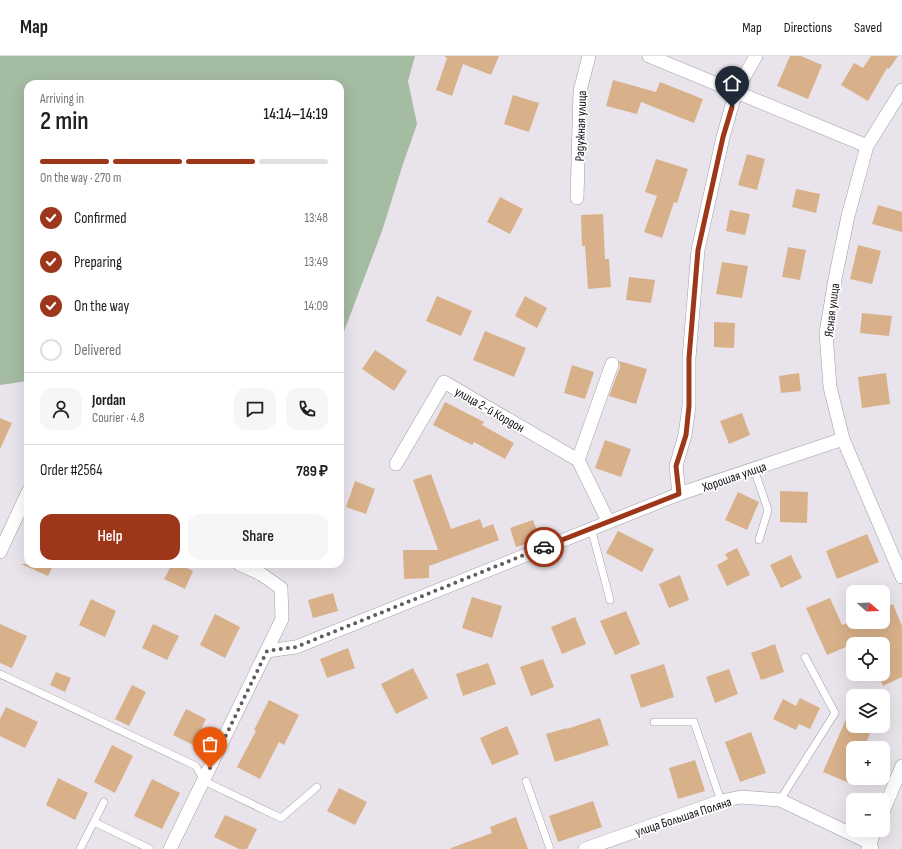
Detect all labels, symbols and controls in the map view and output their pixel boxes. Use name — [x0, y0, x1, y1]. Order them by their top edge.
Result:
text: Map — [20, 16, 48, 39]
text: Map — [742, 19, 762, 36]
text: Directions — [784, 19, 832, 36]
text: Saved — [854, 19, 882, 36]
pin — [715, 66, 749, 107]
icon: home — [721, 72, 743, 94]
street label: Радужная улица — [572, 90, 590, 162]
text: Arriving in — [40, 91, 84, 107]
text: 14:14–14:19 — [264, 105, 328, 124]
text: 2 min — [40, 106, 89, 137]
text: On the way · 270 m — [40, 170, 121, 186]
icon: check — [40, 207, 62, 229]
text: Confirmed — [74, 209, 127, 228]
text: 13:48 — [304, 210, 328, 226]
icon: check — [40, 251, 62, 273]
text: Preparing — [74, 253, 122, 272]
text: 13:49 — [304, 254, 328, 270]
street label: Ясная улица — [821, 282, 843, 338]
icon: check — [40, 295, 62, 317]
text: On the way — [74, 297, 129, 316]
text: 14:09 — [304, 298, 328, 314]
text: Delivered — [74, 341, 121, 360]
street label: улица 2-й Кордон — [452, 383, 527, 436]
button: person — [40, 388, 82, 430]
button: chat — [234, 388, 276, 430]
button: phone — [286, 388, 328, 430]
text: Jordan — [92, 391, 126, 410]
text: Courier · 4.8 — [92, 410, 144, 426]
street label: Хорошая улица — [699, 458, 769, 496]
text: Order #2564 — [40, 461, 103, 480]
text: 789 ₽ — [296, 462, 328, 481]
button: Help — [40, 514, 180, 560]
button: Share — [188, 514, 328, 560]
courier — [524, 527, 564, 567]
icon: car — [533, 536, 555, 558]
north arrow — [846, 585, 890, 629]
map controls — [846, 585, 890, 837]
button: locate — [846, 637, 890, 681]
button: layers — [846, 689, 890, 733]
pin — [193, 727, 227, 768]
icon: bag — [199, 733, 221, 755]
button: + — [846, 741, 890, 785]
button: − — [846, 793, 890, 837]
street label: улица Большая Поляна — [633, 794, 734, 840]

